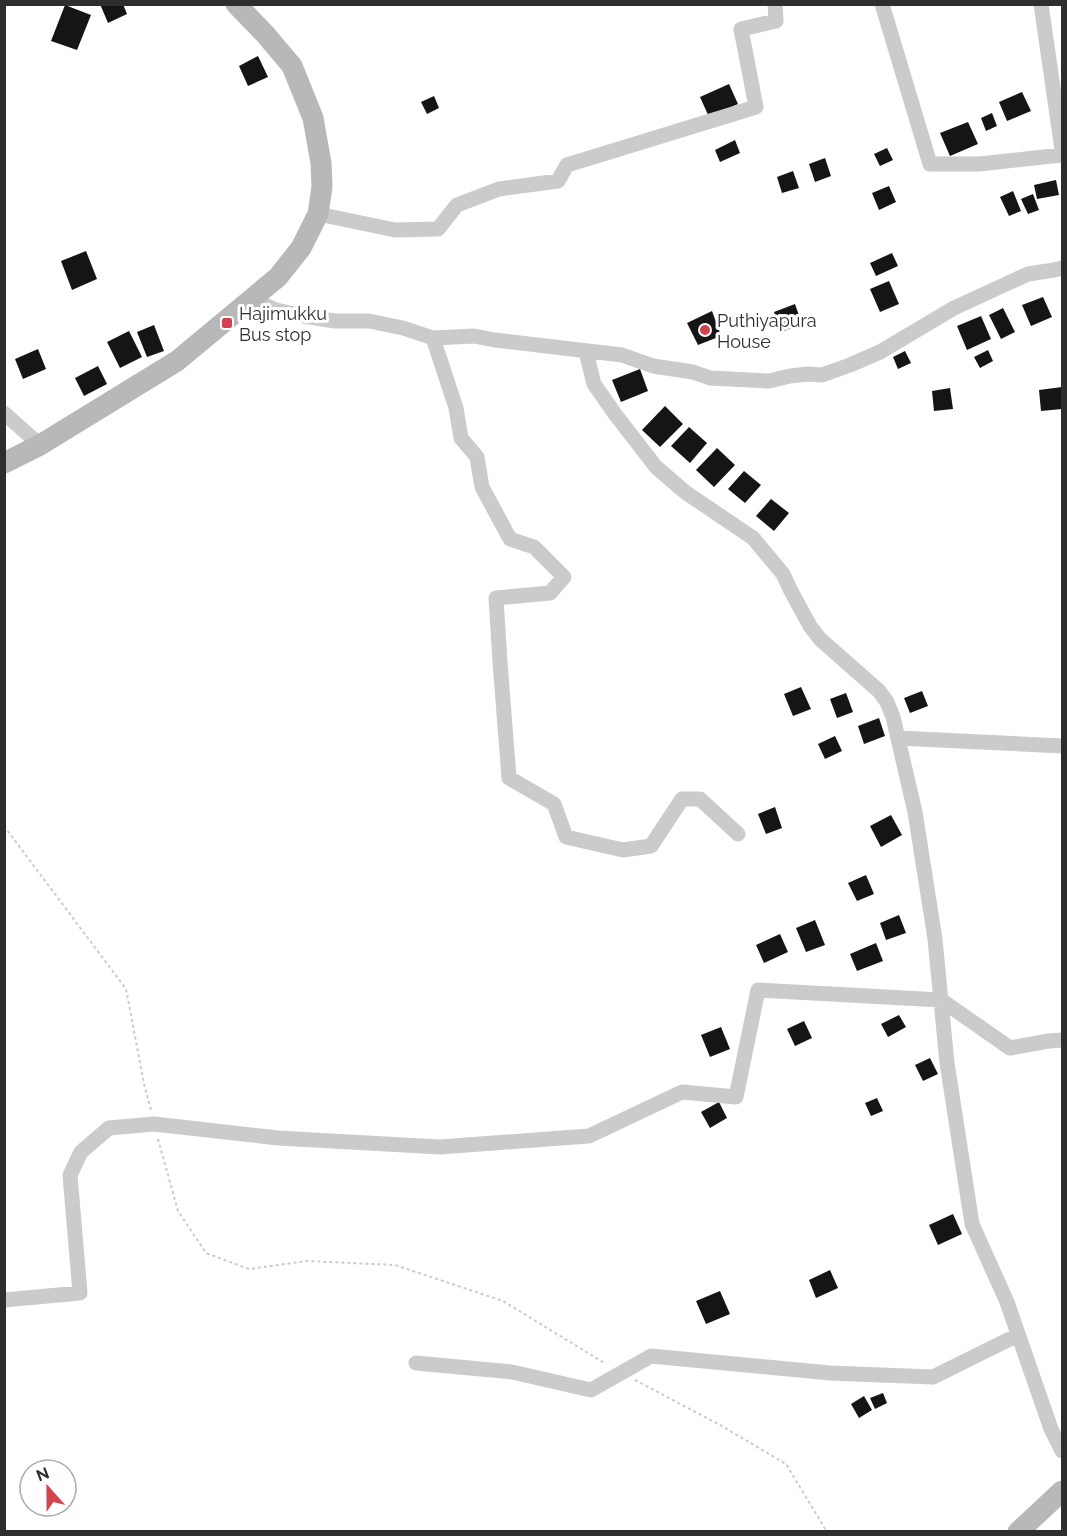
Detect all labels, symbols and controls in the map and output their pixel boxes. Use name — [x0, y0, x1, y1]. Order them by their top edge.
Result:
place label: Hajimukku Bus stop — [239, 303, 327, 345]
place label: Puthiyapura House — [717, 310, 817, 352]
marker: Hajimukku Bus stop — [220, 316, 234, 330]
marker: Puthiyapura House — [698, 323, 712, 337]
north arrow — [18, 1458, 78, 1518]
text: N — [34, 1463, 52, 1486]

